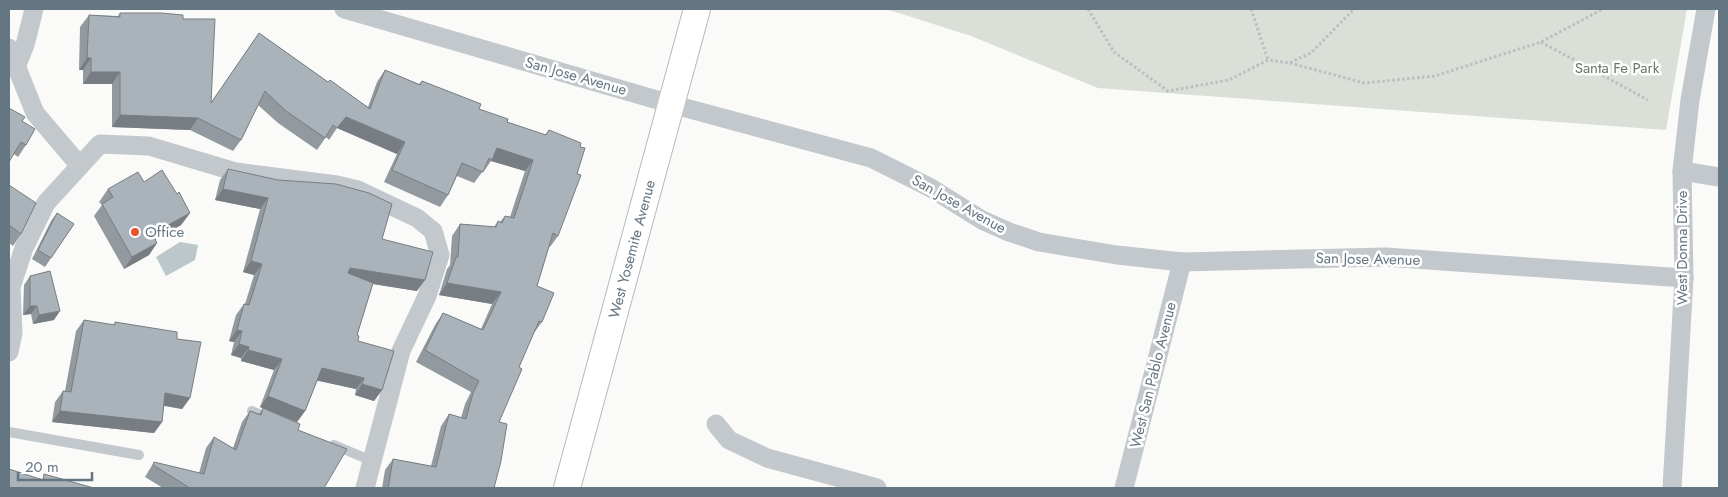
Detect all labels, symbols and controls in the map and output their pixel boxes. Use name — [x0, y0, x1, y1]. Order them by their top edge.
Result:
street label: San Jose Avenue — [523, 51, 630, 101]
park label: Santa Fe Park — [1575, 57, 1660, 79]
street label: San Jose Avenue — [908, 169, 1010, 239]
street label: West Yosemite Avenue — [603, 177, 661, 321]
street label: West Donna Drive — [1671, 190, 1693, 305]
place label: Office — [145, 221, 185, 243]
marker: Office — [129, 226, 141, 238]
street label: San Jose Avenue — [1316, 247, 1421, 271]
street label: West San Pablo Avenue — [1124, 299, 1182, 450]
scale bar — [18, 450, 91, 482]
text: 20 m — [25, 456, 59, 478]

